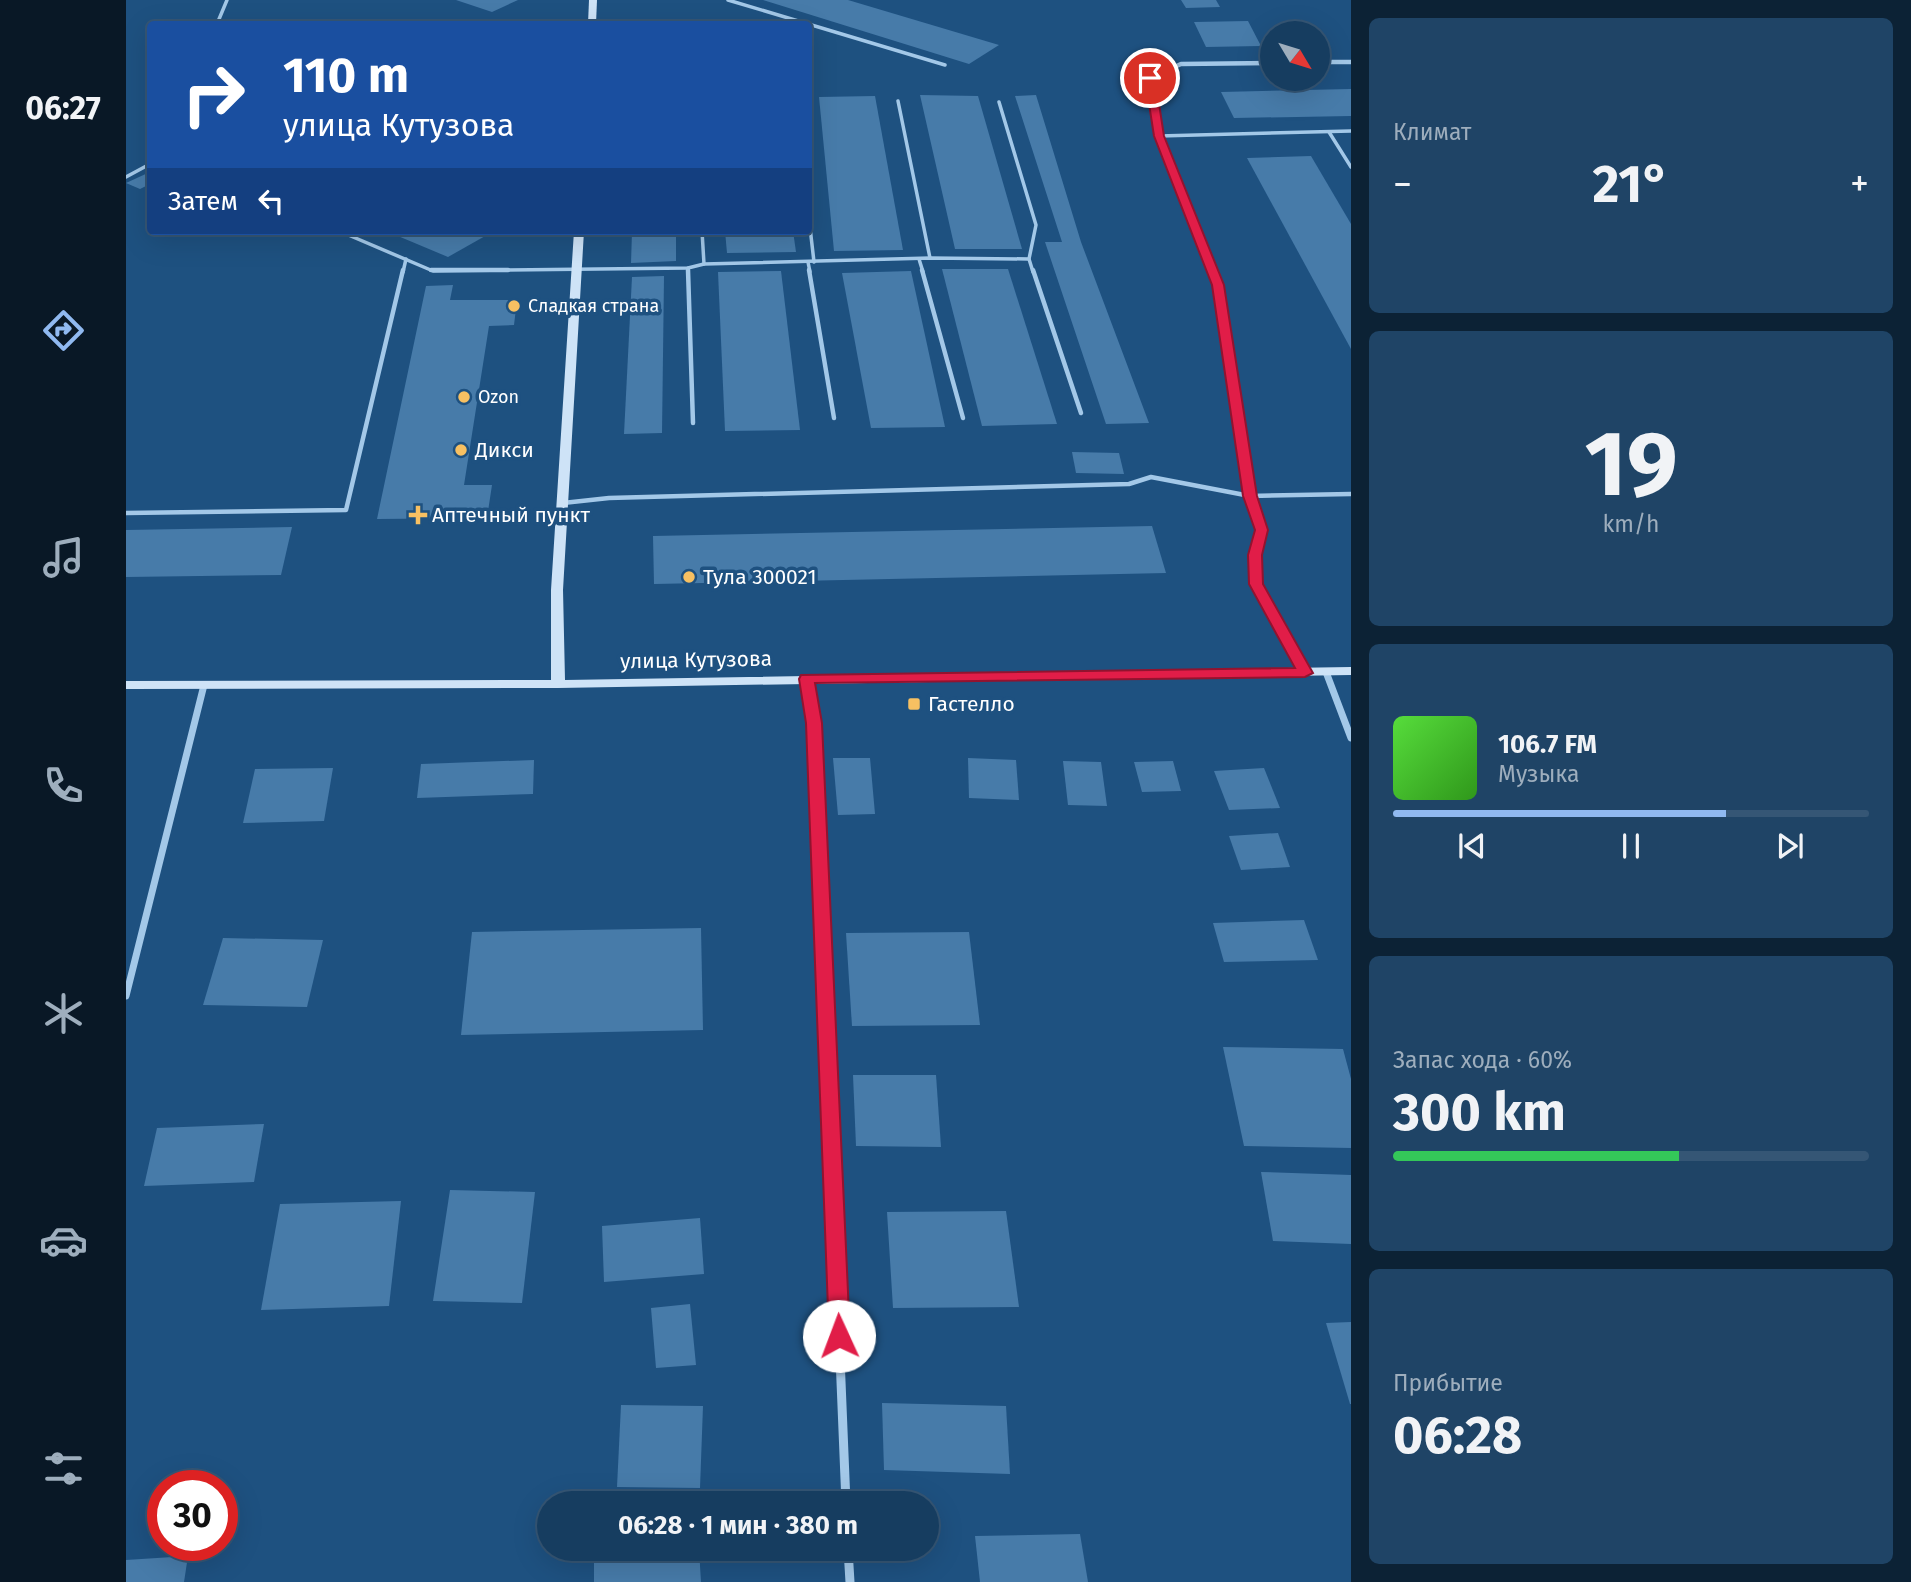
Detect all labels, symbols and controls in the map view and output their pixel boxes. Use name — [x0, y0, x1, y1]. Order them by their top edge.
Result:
north arrow — [1260, 21, 1330, 91]
map controls — [1260, 21, 1330, 91]
text: 110 m — [283, 46, 409, 105]
pin — [1120, 48, 1180, 108]
icon: right — [168, 49, 259, 140]
icon: arrive — [1131, 59, 1169, 97]
text: 06:27 — [25, 89, 101, 127]
text: улица Кутузова — [283, 106, 515, 144]
text: Климат — [1393, 118, 1471, 146]
text: 21° — [1593, 153, 1670, 216]
text: − — [1393, 161, 1412, 207]
text: + — [1850, 161, 1869, 207]
icon: left — [252, 182, 290, 220]
text: Затем — [168, 186, 238, 217]
place label: Сладкая страна — [528, 295, 659, 317]
marker: Сладкая страна — [506, 298, 522, 314]
icon: directions — [39, 306, 88, 355]
place label: Ozon — [478, 386, 519, 408]
marker: Ozon — [456, 389, 472, 405]
text: 19 — [1584, 410, 1678, 519]
place label: Дикси — [474, 437, 534, 463]
marker: Дикси — [453, 442, 469, 458]
place label: Аптечный пункт — [432, 502, 591, 528]
marker: Аптечный пункт — [410, 507, 426, 523]
text: km/h — [1603, 510, 1659, 538]
icon: music — [39, 533, 88, 582]
place label: Тула 300021 — [703, 564, 817, 590]
marker: Тула 300021 — [681, 569, 697, 585]
street label: улица Кутузова — [620, 646, 772, 674]
place label: Гастелло — [928, 691, 1015, 717]
marker: Гастелло — [906, 696, 922, 712]
text: 106.7 FM — [1498, 729, 1597, 760]
text: Музыка — [1498, 760, 1579, 788]
icon: phone — [39, 761, 88, 810]
icon: previous — [1453, 827, 1491, 865]
icon: pause — [1612, 827, 1650, 865]
icon: next — [1771, 827, 1809, 865]
icon: climate — [39, 989, 88, 1038]
text: Запас хода · 60% — [1393, 1046, 1572, 1074]
text: 300 km — [1393, 1081, 1566, 1144]
icon: car — [39, 1216, 88, 1265]
position arrow — [802, 1299, 876, 1373]
text: Прибытие — [1393, 1369, 1503, 1397]
text: 06:28 — [1393, 1404, 1522, 1467]
icon: filters — [39, 1444, 88, 1493]
speed limit sign: 30 — [147, 1470, 238, 1561]
text: 06:28 · 1 мин · 380 m — [618, 1510, 858, 1541]

